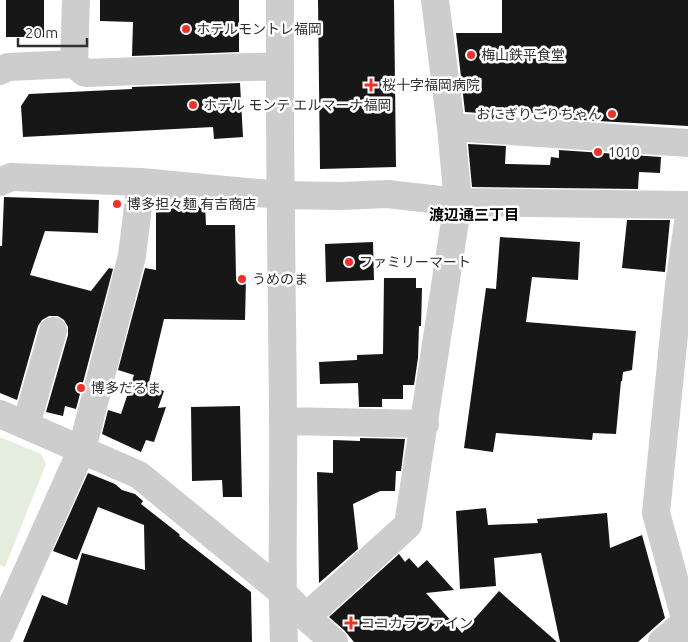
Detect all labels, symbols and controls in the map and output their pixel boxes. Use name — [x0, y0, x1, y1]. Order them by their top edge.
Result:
scale bar — [18, 15, 86, 47]
place label: ホテルモントレ福岡 — [196, 21, 322, 37]
marker: ホテルモントレ福岡 — [180, 23, 192, 35]
text: 20 m — [25, 24, 58, 41]
place label: 梅山鉄平食堂 — [481, 47, 565, 63]
marker: 梅山鉄平食堂 — [465, 49, 477, 61]
place label: 桜十字福岡病院 — [382, 77, 480, 93]
marker: 桜十字福岡病院 — [364, 78, 378, 92]
place label: ホテル モンテ エルマーナ福岡 — [203, 97, 391, 113]
marker: ホテル モンテ エルマーナ福岡 — [187, 99, 199, 111]
place label: おにぎりごりちゃん — [476, 106, 602, 122]
marker: おにぎりごりちゃん — [606, 108, 618, 120]
place label: 1010 — [608, 144, 640, 160]
marker: 1010 — [592, 146, 604, 158]
place label: 博多担々麺 有吉商店 — [127, 196, 256, 212]
marker: 博多担々麺 有吉商店 — [111, 198, 123, 210]
district label: 渡辺通三丁目 — [429, 206, 519, 223]
place label: ファミリーマート — [359, 254, 471, 270]
marker: ファミリーマート — [343, 256, 355, 268]
place label: うめのま — [252, 271, 308, 287]
marker: うめのま — [236, 273, 248, 285]
place label: 博多だるま — [91, 380, 161, 396]
marker: 博多だるま — [75, 382, 87, 394]
place label: ココカラファイン — [361, 615, 473, 631]
marker: ココカラファイン — [345, 617, 357, 629]

